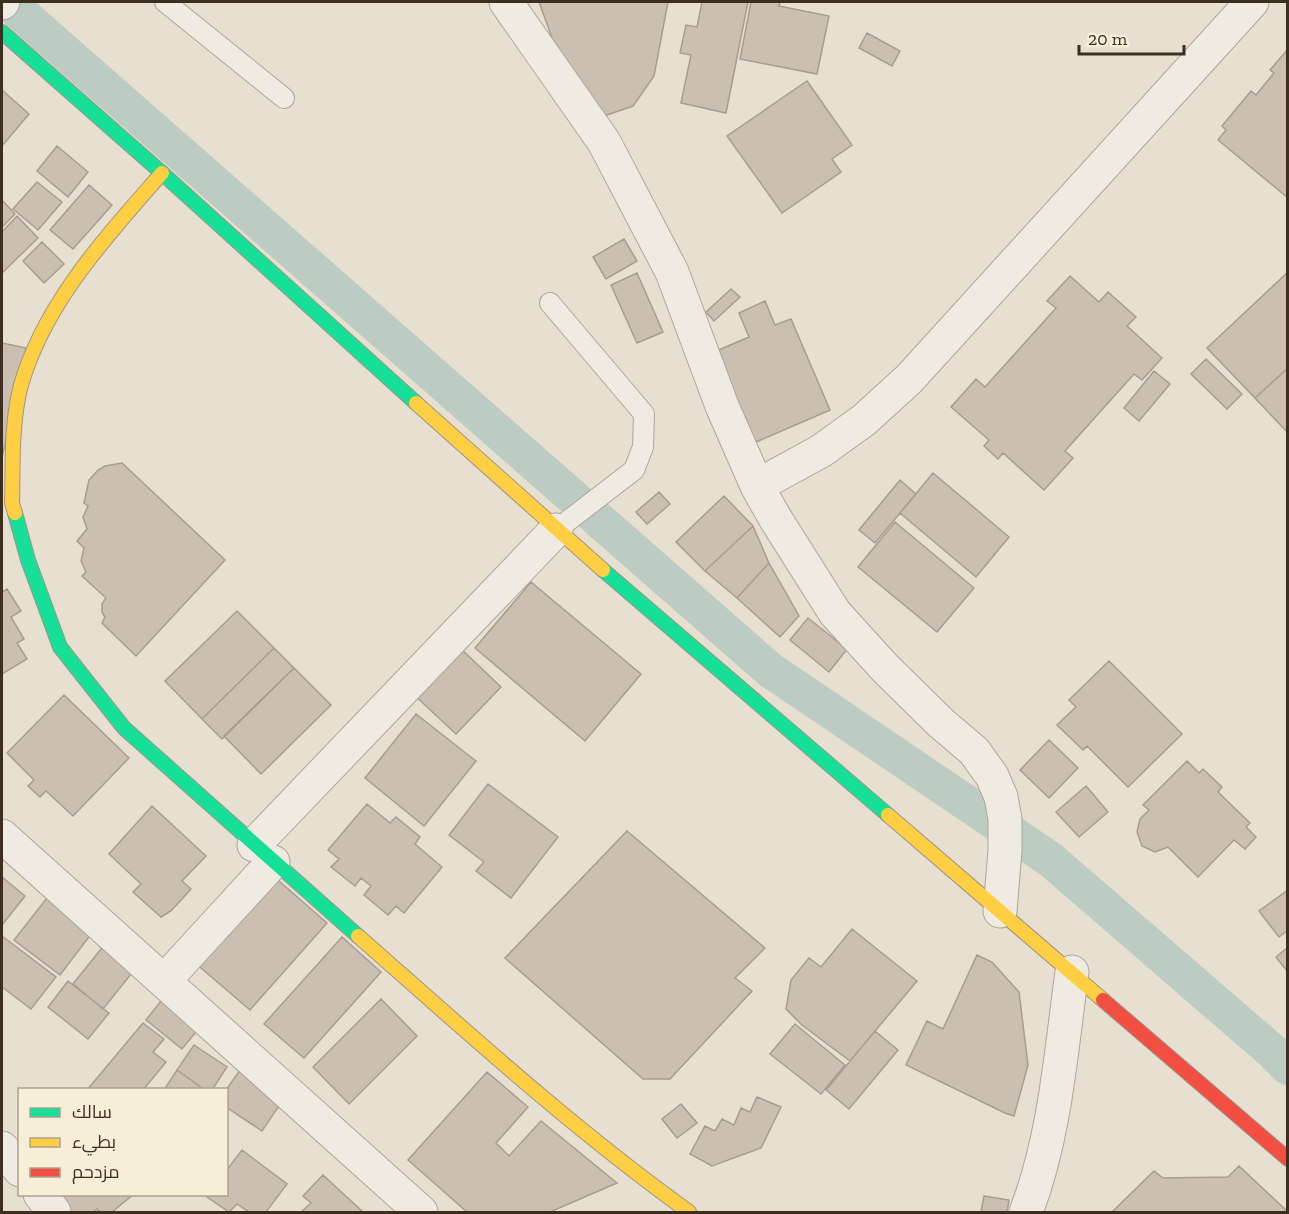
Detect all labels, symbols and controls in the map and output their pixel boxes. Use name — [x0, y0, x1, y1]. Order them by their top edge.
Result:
scale bar — [1079, 18, 1184, 56]
text: 20 m — [1088, 28, 1128, 50]
legend — [18, 1088, 228, 1196]
text: سالك — [72, 1101, 112, 1123]
text: بطيء — [72, 1131, 116, 1156]
text: مزدحم — [72, 1161, 120, 1184]

